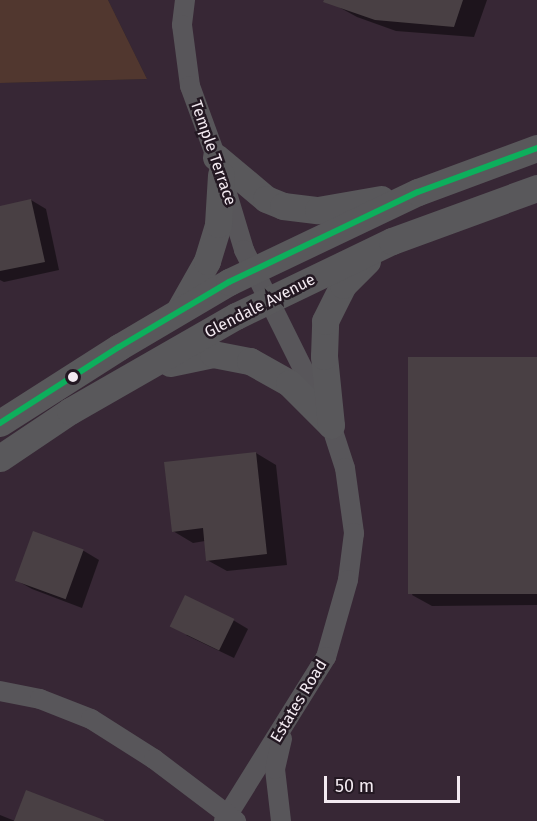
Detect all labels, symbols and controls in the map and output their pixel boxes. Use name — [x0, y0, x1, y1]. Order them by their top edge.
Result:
street label: Temple Terrace — [186, 98, 240, 208]
street label: Glendale Avenue — [201, 270, 319, 342]
unlabelled marker — [67, 371, 79, 383]
street label: Estates Road — [267, 656, 331, 746]
scale bar — [327, 764, 464, 802]
text: 50 m — [335, 775, 374, 797]

